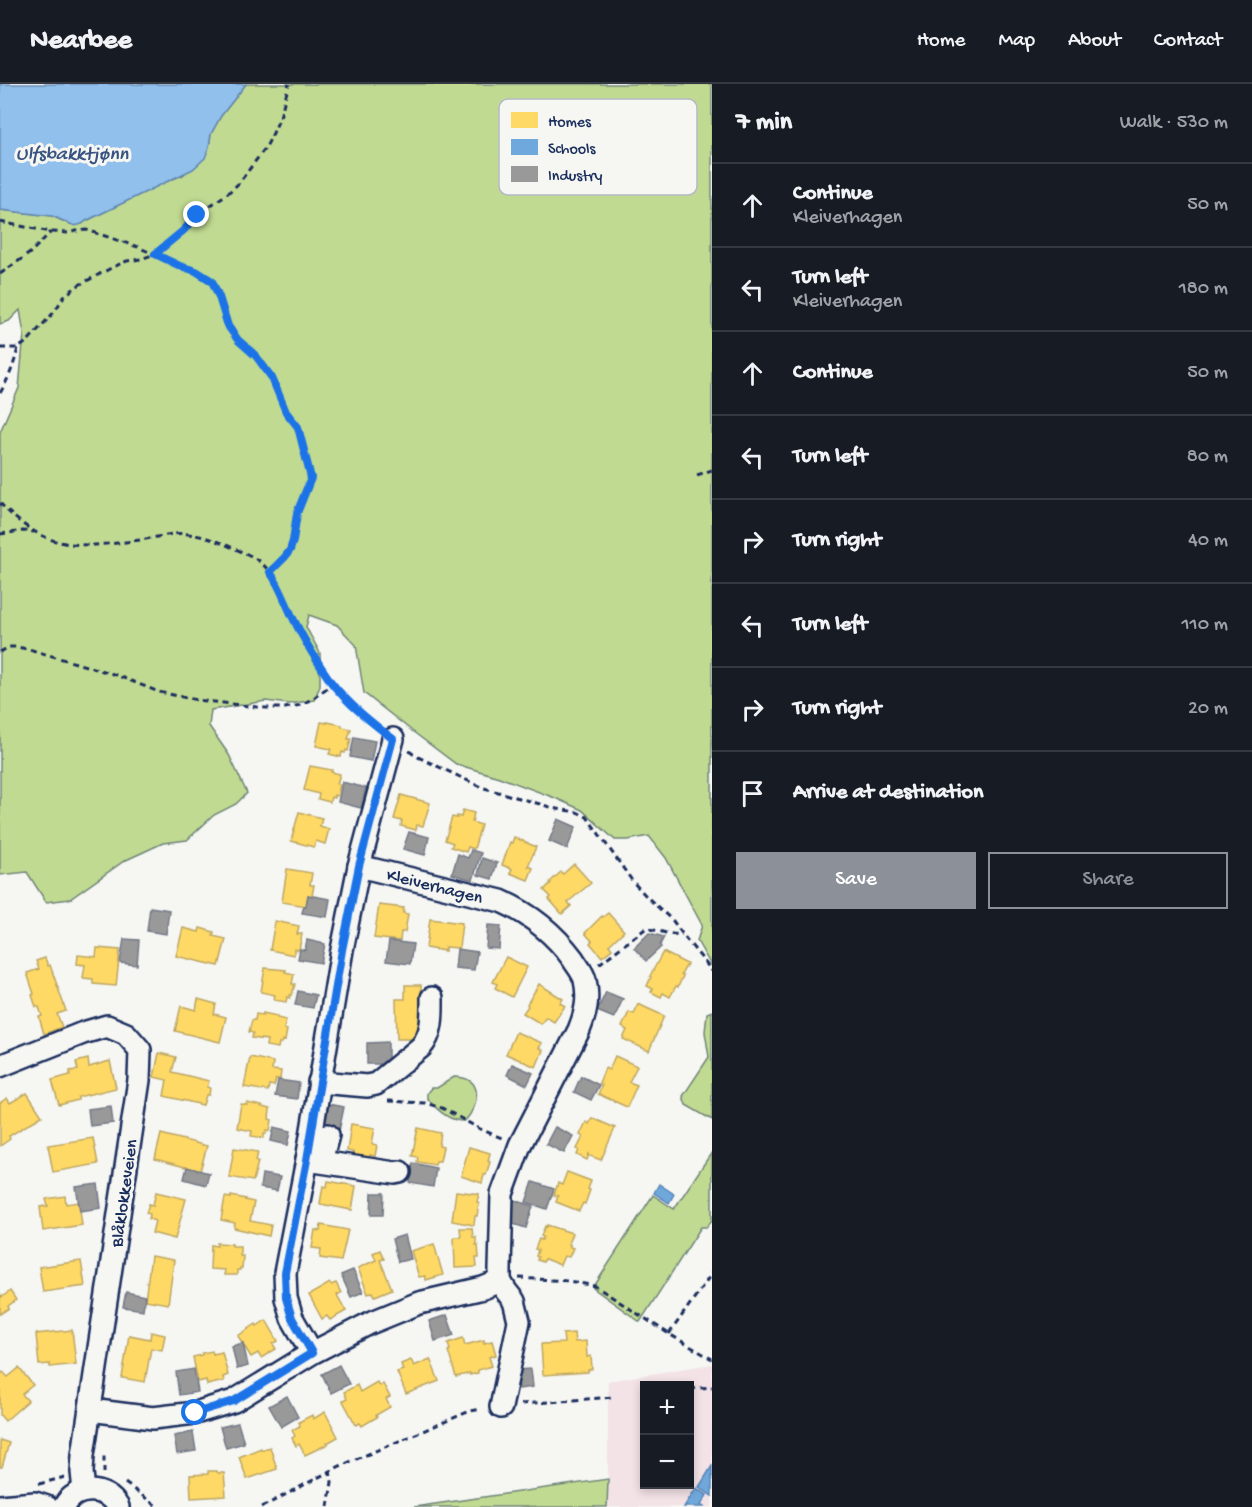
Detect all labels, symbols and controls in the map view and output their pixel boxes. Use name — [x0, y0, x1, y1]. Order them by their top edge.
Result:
text: Nearbee — [30, 25, 132, 58]
text: Home — [917, 29, 965, 54]
text: Map — [998, 29, 1035, 54]
text: About — [1068, 29, 1121, 54]
text: Contact — [1154, 29, 1222, 54]
legend — [499, 99, 697, 195]
text: 7 min — [736, 108, 792, 139]
text: Walk · 530 m — [1120, 112, 1228, 135]
text: Homes — [548, 114, 592, 133]
text: Schools — [548, 141, 597, 160]
water label: Ulfsbakktjønn — [16, 144, 129, 167]
text: Industry — [548, 168, 602, 187]
text: Continue — [793, 181, 873, 207]
icon: ahead — [736, 189, 769, 222]
text: 50 m — [1187, 194, 1228, 217]
route end — [183, 201, 209, 227]
text: Kleiverhagen — [793, 207, 902, 230]
text: Turn left — [793, 265, 867, 291]
icon: left — [736, 273, 769, 306]
text: 180 m — [1179, 278, 1228, 301]
text: Kleiverhagen — [793, 291, 902, 314]
icon: ahead — [736, 357, 769, 390]
text: Continue — [793, 360, 873, 386]
text: 50 m — [1187, 362, 1228, 385]
icon: left — [736, 441, 769, 474]
text: Turn left — [793, 444, 867, 470]
text: 80 m — [1187, 446, 1228, 469]
icon: right — [736, 525, 769, 558]
text: Turn right — [793, 528, 881, 554]
text: 40 m — [1188, 530, 1228, 553]
icon: left — [736, 609, 769, 642]
text: Turn left — [793, 612, 867, 638]
text: 110 m — [1182, 614, 1228, 637]
icon: right — [736, 693, 769, 726]
text: Turn right — [793, 696, 881, 722]
text: 20 m — [1188, 698, 1228, 721]
icon: arrive — [736, 777, 769, 810]
text: Arrive at destination — [793, 780, 983, 806]
button: Save — [736, 852, 976, 909]
button: Share — [988, 852, 1228, 909]
street label: Kleiverhagen — [384, 865, 485, 910]
street label: Blåklokkeveien — [107, 1138, 144, 1250]
map controls — [640, 1381, 694, 1489]
button: + — [640, 1381, 694, 1435]
route start — [181, 1399, 207, 1425]
button: − — [640, 1435, 694, 1489]

